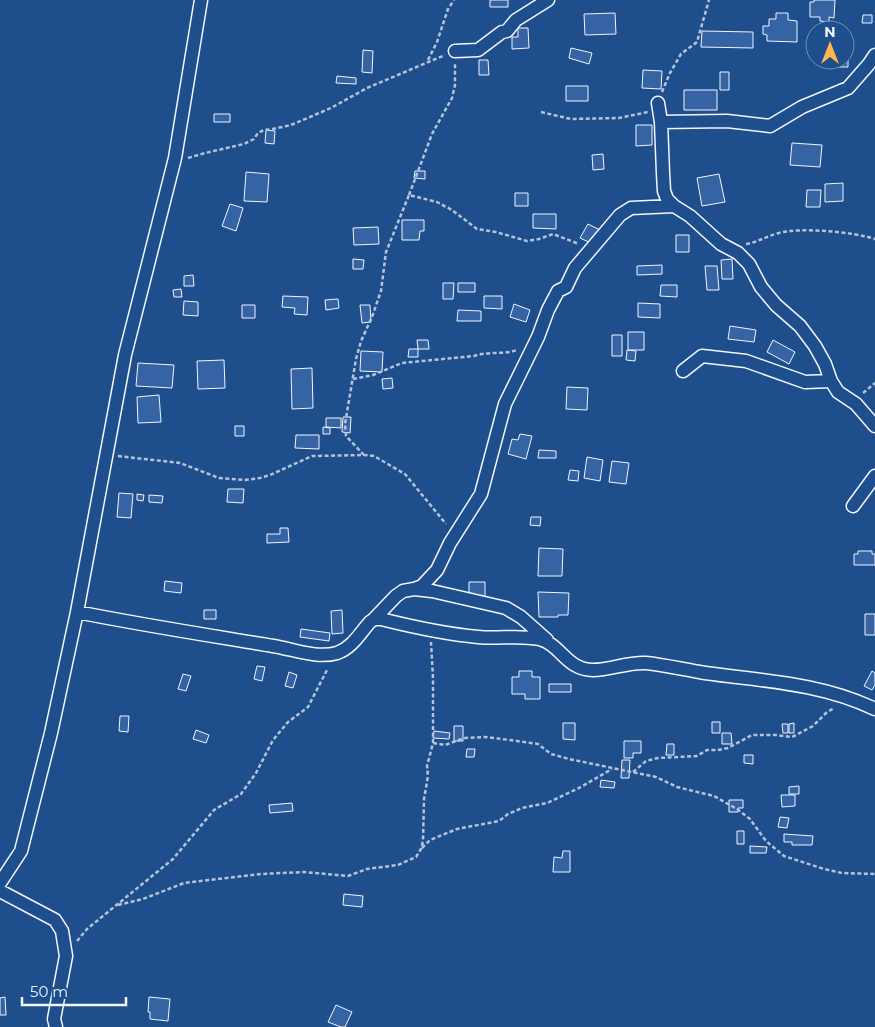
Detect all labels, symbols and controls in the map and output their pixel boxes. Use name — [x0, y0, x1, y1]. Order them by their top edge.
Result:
north arrow — [805, 20, 855, 70]
text: N — [824, 23, 836, 41]
scale bar — [22, 974, 126, 1006]
text: 50 m — [30, 982, 68, 1001]

